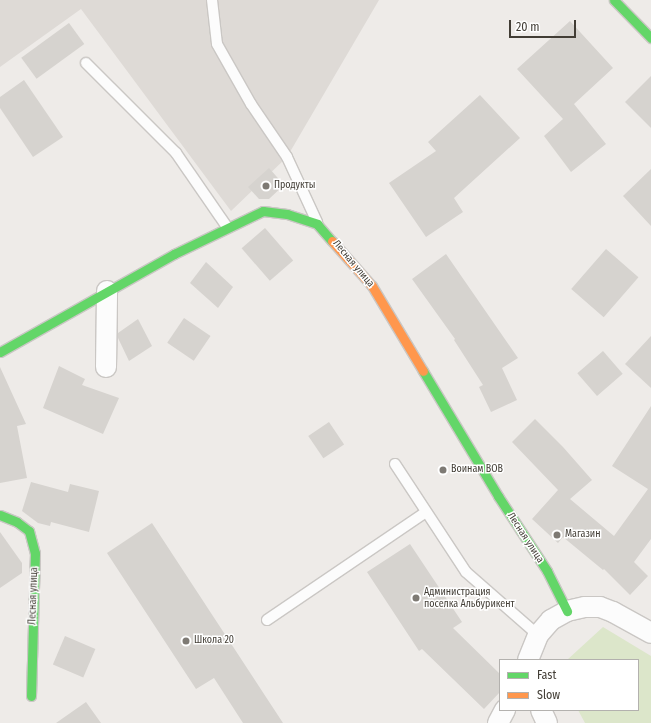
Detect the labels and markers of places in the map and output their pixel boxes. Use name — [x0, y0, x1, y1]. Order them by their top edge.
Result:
place label: Продукты — [274, 180, 315, 192]
marker: Продукты — [261, 181, 271, 191]
place label: Воинам ВОВ — [451, 464, 503, 476]
marker: Воинам ВОВ — [438, 465, 448, 475]
place label: Магазин — [565, 529, 601, 541]
marker: Магазин — [552, 530, 562, 540]
place label: Администрация поселка Альбурикент — [424, 586, 515, 610]
marker: Администрация поселка Альбурикент — [411, 593, 421, 603]
place label: Школа 20 — [194, 635, 234, 647]
marker: Школа 20 — [181, 636, 191, 646]

